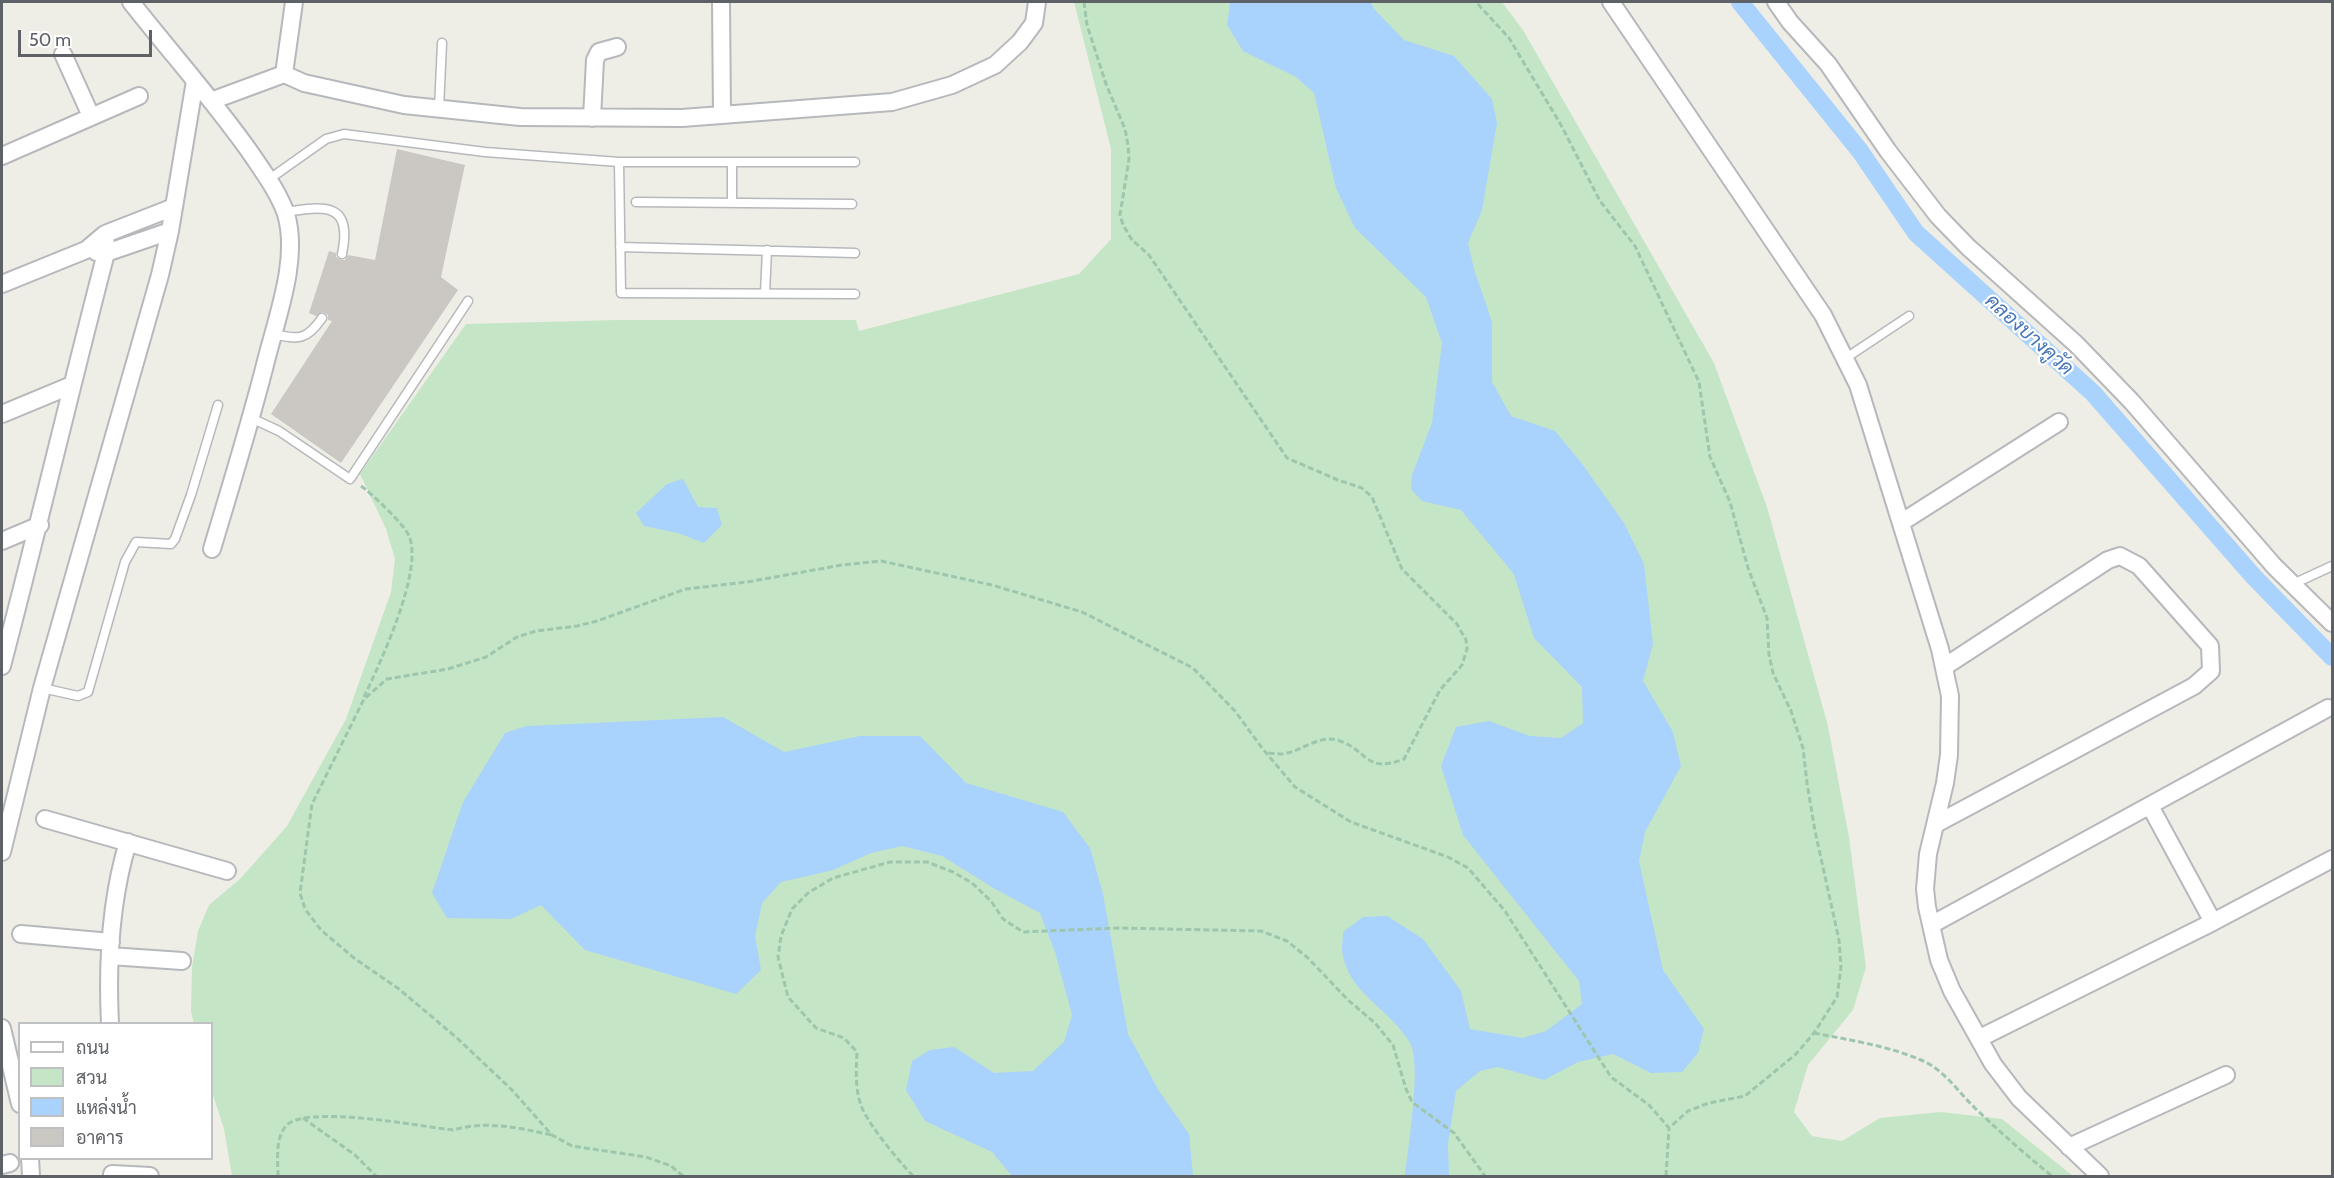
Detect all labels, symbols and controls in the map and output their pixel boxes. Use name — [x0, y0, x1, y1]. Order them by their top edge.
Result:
scale bar — [21, 18, 154, 56]
text: 50 m — [29, 29, 71, 51]
water label: คลองบางคูวัด — [1980, 289, 2078, 381]
legend — [18, 1022, 213, 1160]
text: ถนน — [76, 1037, 109, 1059]
text: สวน — [76, 1067, 107, 1089]
text: แหล่งน้ำ — [76, 1097, 137, 1119]
text: อาคาร — [76, 1127, 124, 1149]

